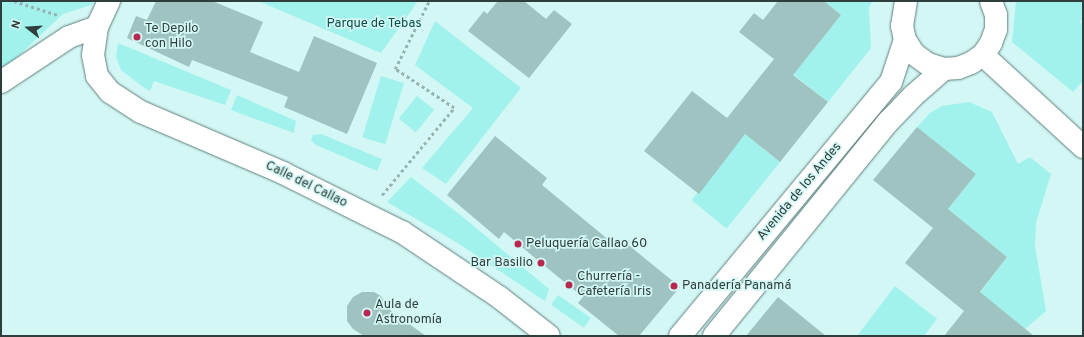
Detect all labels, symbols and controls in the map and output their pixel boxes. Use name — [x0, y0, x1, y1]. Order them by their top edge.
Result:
north arrow — [8, 8, 48, 48]
park label: Parque de Tebas — [326, 16, 422, 32]
text: N — [9, 19, 24, 30]
place label: Te Depilo con Hilo — [145, 22, 199, 53]
marker: Te Depilo con Hilo — [132, 32, 142, 42]
street label: Avenida de los Andes — [754, 140, 846, 244]
street label: Calle del Callao — [262, 158, 350, 212]
place label: Peluquería Callao 60 — [526, 236, 647, 252]
marker: Peluquería Callao 60 — [513, 239, 523, 249]
place label: Bar Basilio — [470, 255, 533, 271]
marker: Bar Basilio — [536, 258, 546, 268]
place label: Churrería - Cafetería Iris — [577, 270, 651, 301]
place label: Panadería Panamá — [682, 278, 791, 294]
marker: Churrería - Cafetería Iris — [564, 280, 574, 290]
marker: Panadería Panamá — [669, 281, 679, 291]
place label: Aula de Astronomía — [375, 298, 442, 329]
marker: Aula de Astronomía — [362, 308, 372, 318]

